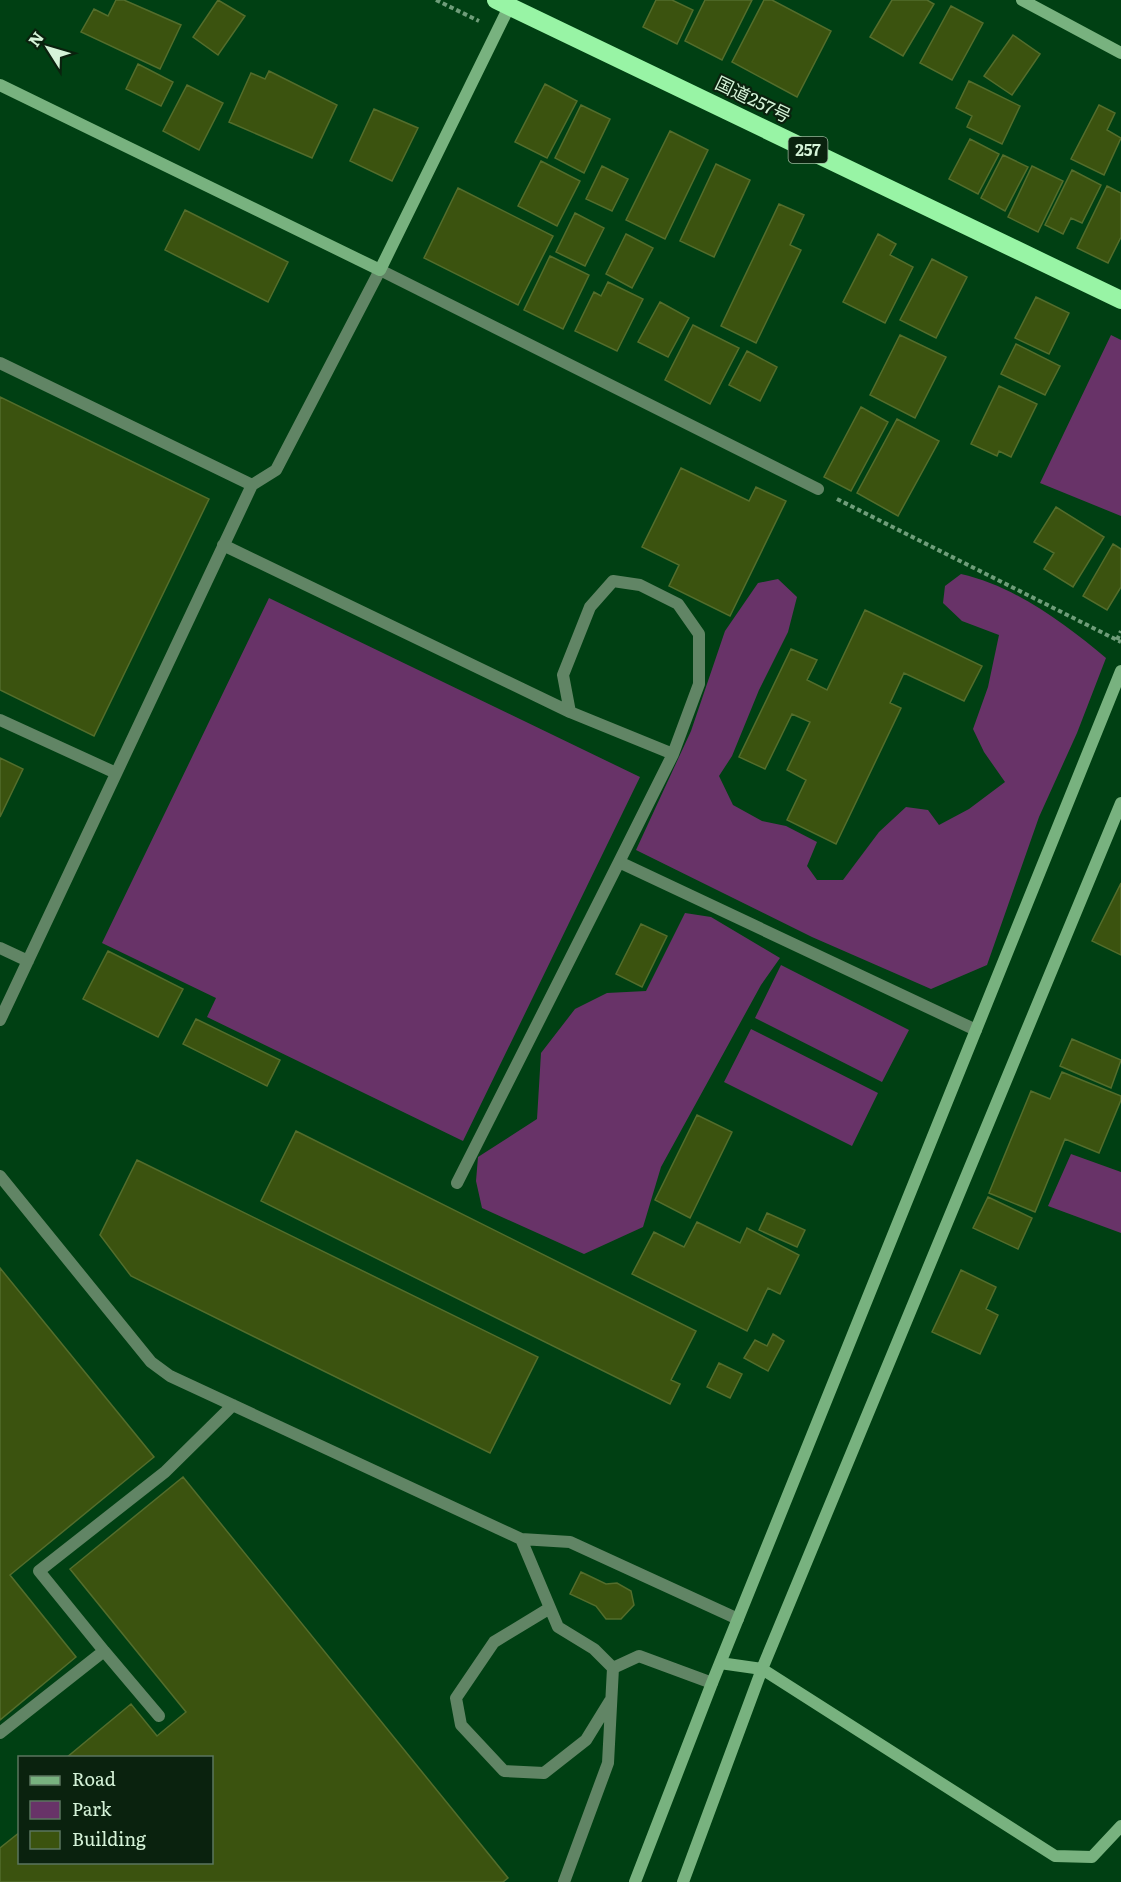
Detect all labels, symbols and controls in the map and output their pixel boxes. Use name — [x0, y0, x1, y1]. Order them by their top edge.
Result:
north arrow — [18, 18, 78, 78]
text: N — [22, 26, 49, 51]
street label: 国道257号 — [711, 69, 796, 129]
road number: 257 — [788, 137, 828, 163]
legend — [18, 1756, 213, 1864]
text: Road — [72, 1765, 116, 1792]
text: Park — [72, 1795, 113, 1822]
text: Building — [72, 1825, 147, 1852]

